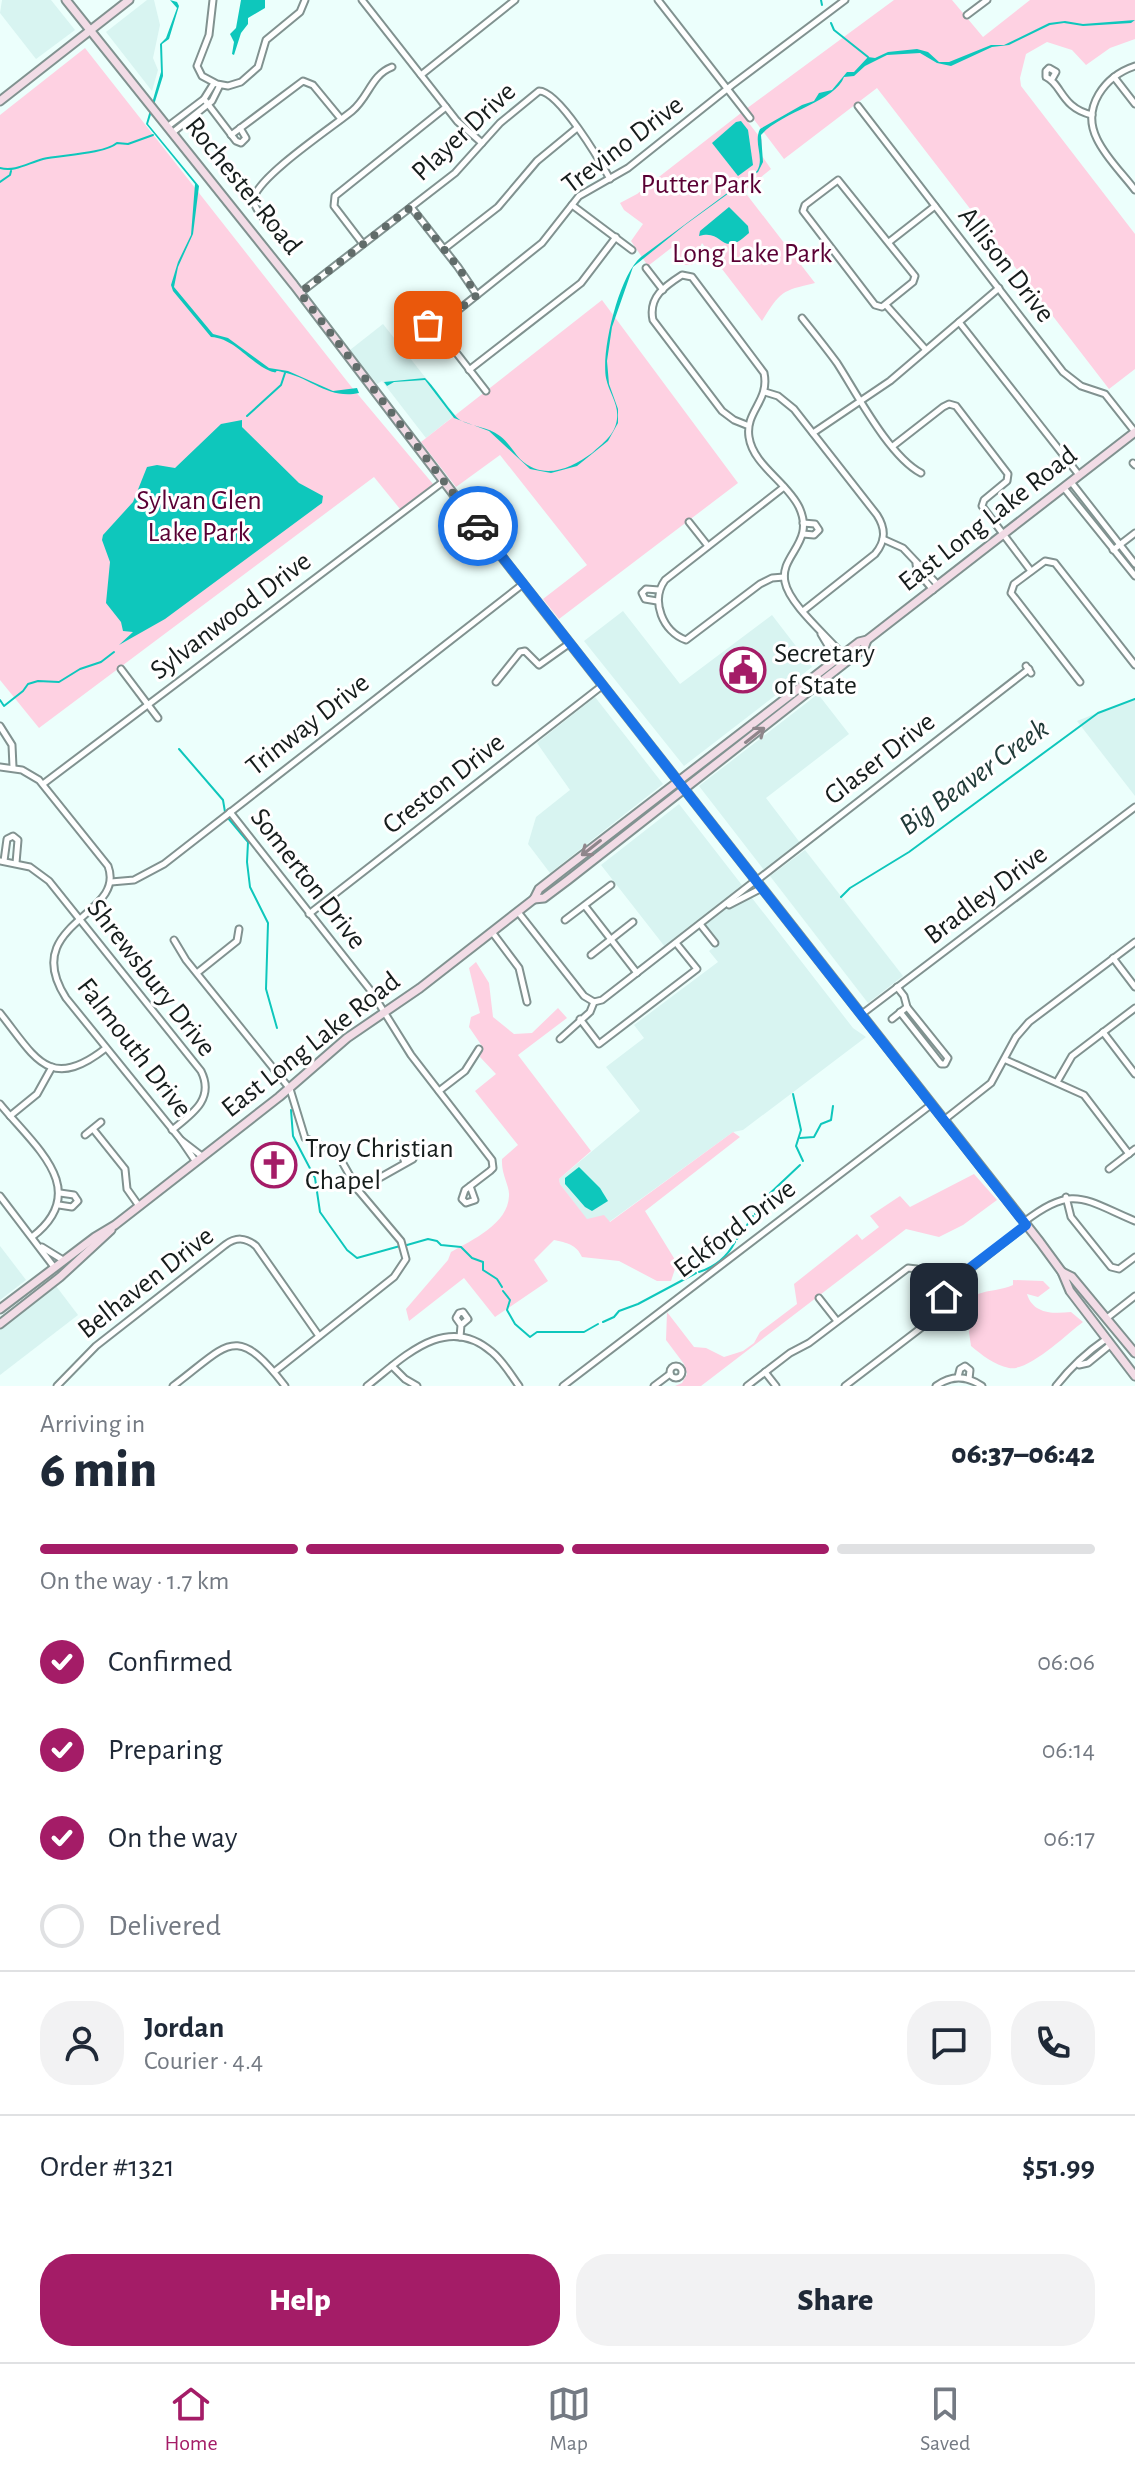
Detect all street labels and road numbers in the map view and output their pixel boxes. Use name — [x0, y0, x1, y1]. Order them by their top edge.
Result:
street label: Player Drive — [407, 77, 521, 187]
street label: Trevino Drive — [557, 91, 689, 199]
street label: Rochester Road — [179, 112, 307, 260]
street label: Allison Drive — [953, 202, 1059, 328]
street label: East Long Lake Road — [894, 441, 1082, 597]
street label: Sylvanwood Drive — [146, 547, 316, 685]
street label: Trinway Drive — [241, 669, 375, 781]
street label: Glaser Drive — [820, 707, 940, 811]
street label: Creston Drive — [378, 728, 510, 840]
street label: Somerton Drive — [245, 803, 371, 955]
street label: Bradley Drive — [919, 840, 1053, 950]
street label: Shrewsbury Drive — [81, 894, 221, 1062]
street label: East Long Lake Road — [217, 967, 405, 1123]
street label: Falmouth Drive — [71, 973, 197, 1123]
street label: Eckford Drive — [669, 1174, 801, 1284]
street label: Belhaven Drive — [73, 1222, 219, 1344]

